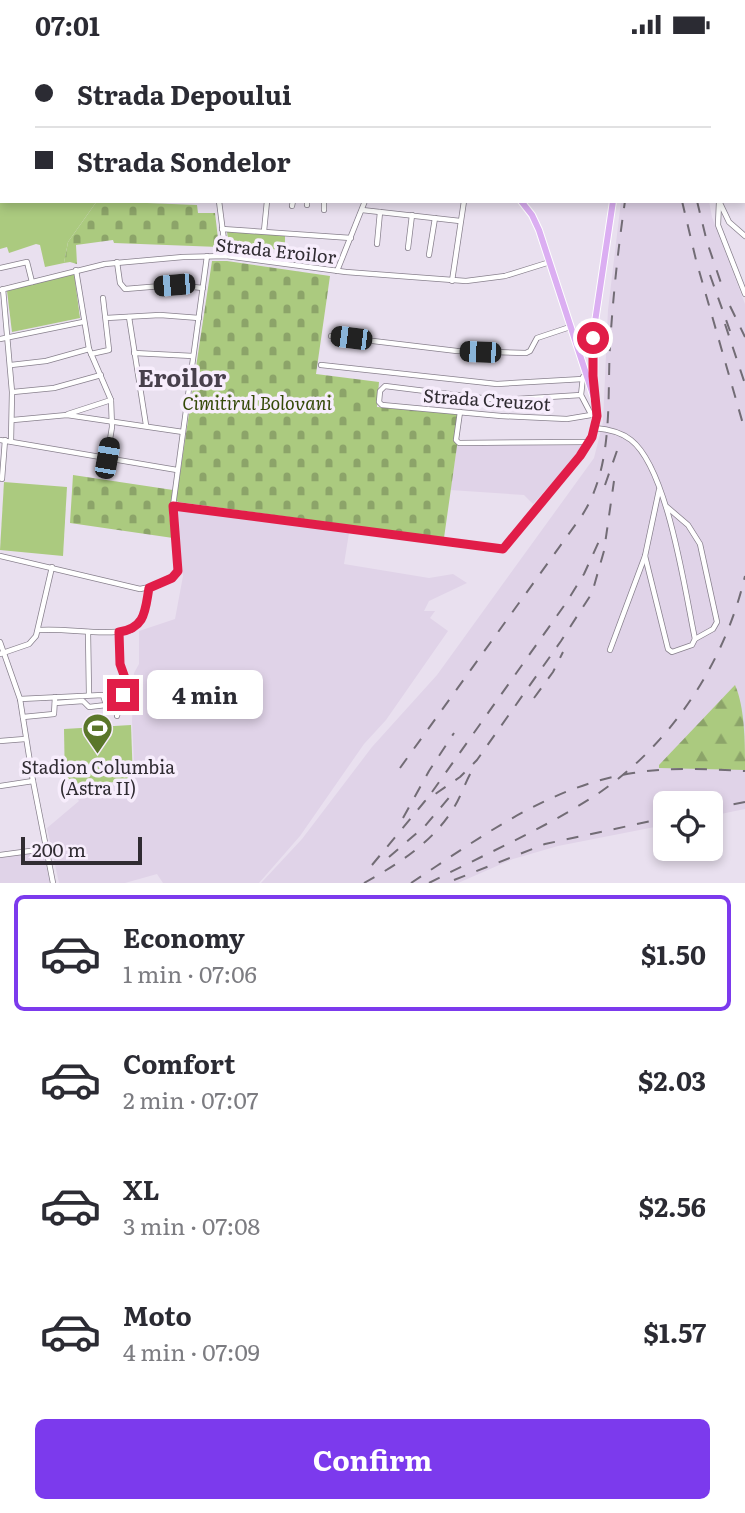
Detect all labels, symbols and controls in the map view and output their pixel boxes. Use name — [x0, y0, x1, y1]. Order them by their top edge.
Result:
text: 07:01 — [35, 5, 100, 44]
text: Strada Depoului — [77, 74, 292, 113]
text: Strada Sondelor — [77, 141, 291, 180]
street label: Strada Eroilor — [214, 230, 338, 270]
car — [153, 273, 196, 297]
route start — [577, 322, 609, 354]
car — [329, 325, 374, 351]
car — [459, 341, 502, 363]
district label: Eroilor — [138, 359, 226, 394]
street label: Strada Creuzot — [422, 381, 552, 417]
park label: Cimitirul Bolovani — [182, 389, 332, 416]
car — [94, 435, 121, 481]
callout: 4 min — [148, 671, 263, 719]
text: 4 min — [172, 677, 238, 711]
route end — [107, 679, 139, 711]
sports icon: Stadion Columbia (Astra II) — [81, 711, 115, 755]
place label: Stadion Columbia (Astra II) — [21, 753, 175, 801]
map controls — [653, 791, 723, 861]
button: locate — [653, 791, 723, 861]
scale bar — [21, 834, 142, 866]
text: 200 m — [32, 835, 86, 863]
text: Economy — [123, 917, 245, 956]
icon: car — [39, 922, 102, 985]
text: $1.50 — [641, 934, 706, 973]
text: 1 min · 07:06 — [123, 956, 257, 990]
text: Comfort — [123, 1043, 235, 1082]
icon: car — [39, 1048, 102, 1111]
text: $2.03 — [638, 1060, 706, 1099]
text: 2 min · 07:07 — [123, 1082, 258, 1116]
text: XL — [123, 1169, 160, 1208]
icon: car — [39, 1174, 102, 1237]
text: $2.56 — [639, 1186, 706, 1225]
text: 3 min · 07:08 — [123, 1208, 260, 1242]
text: Moto — [123, 1295, 192, 1334]
icon: car — [39, 1300, 102, 1363]
text: $1.57 — [643, 1312, 706, 1351]
text: 4 min · 07:09 — [123, 1334, 260, 1368]
button: Confirm — [35, 1419, 710, 1499]

